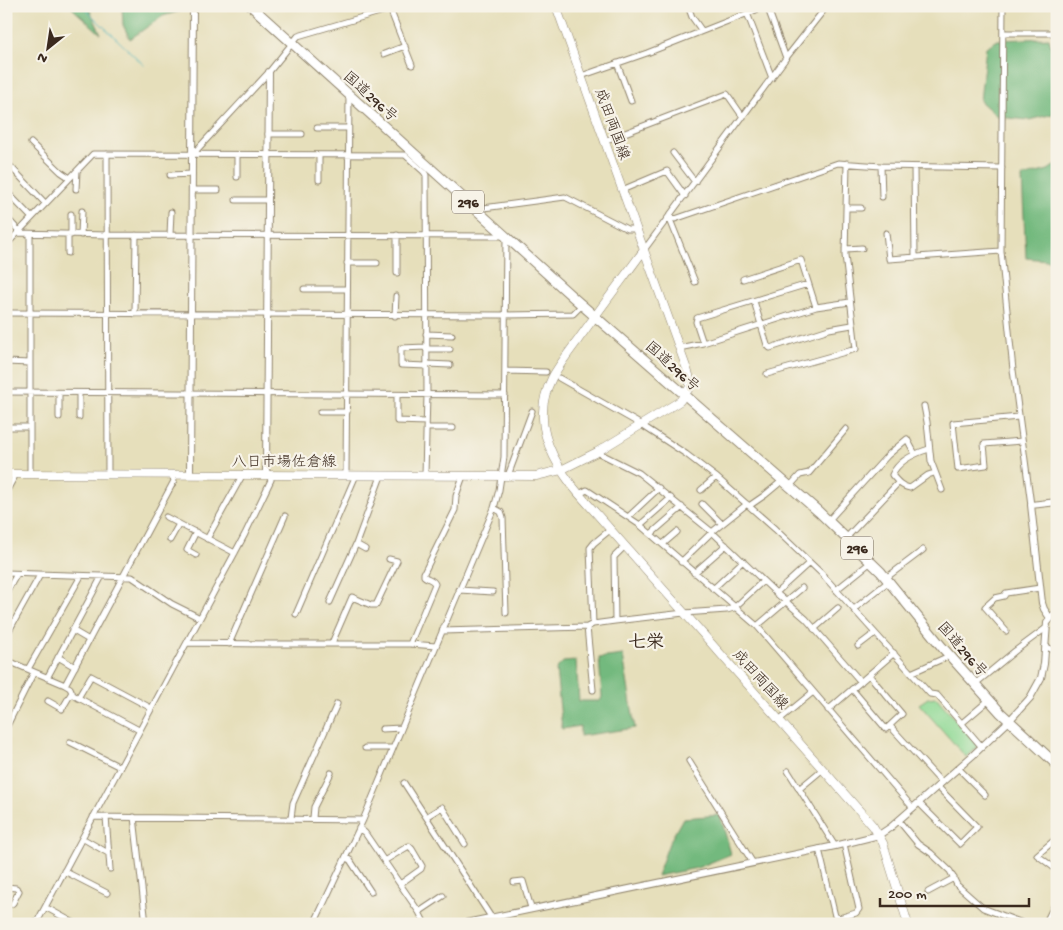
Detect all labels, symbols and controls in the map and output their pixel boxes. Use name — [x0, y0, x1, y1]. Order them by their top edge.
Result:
north arrow — [22, 22, 72, 72]
text: N — [35, 47, 51, 67]
street label: 国道296号 — [339, 68, 401, 127]
street label: 成田両国線 — [590, 86, 633, 163]
road number: 296 — [452, 190, 484, 213]
street label: 国道296号 — [641, 338, 703, 397]
street label: 八日市場佐倉線 — [231, 453, 337, 472]
road number: 296 — [841, 536, 873, 560]
street label: 国道296号 — [933, 619, 990, 682]
district label: 七栄 — [628, 632, 664, 654]
street label: 成田両国線 — [728, 646, 792, 714]
scale bar — [880, 875, 1029, 907]
text: 200 m — [888, 886, 927, 904]

